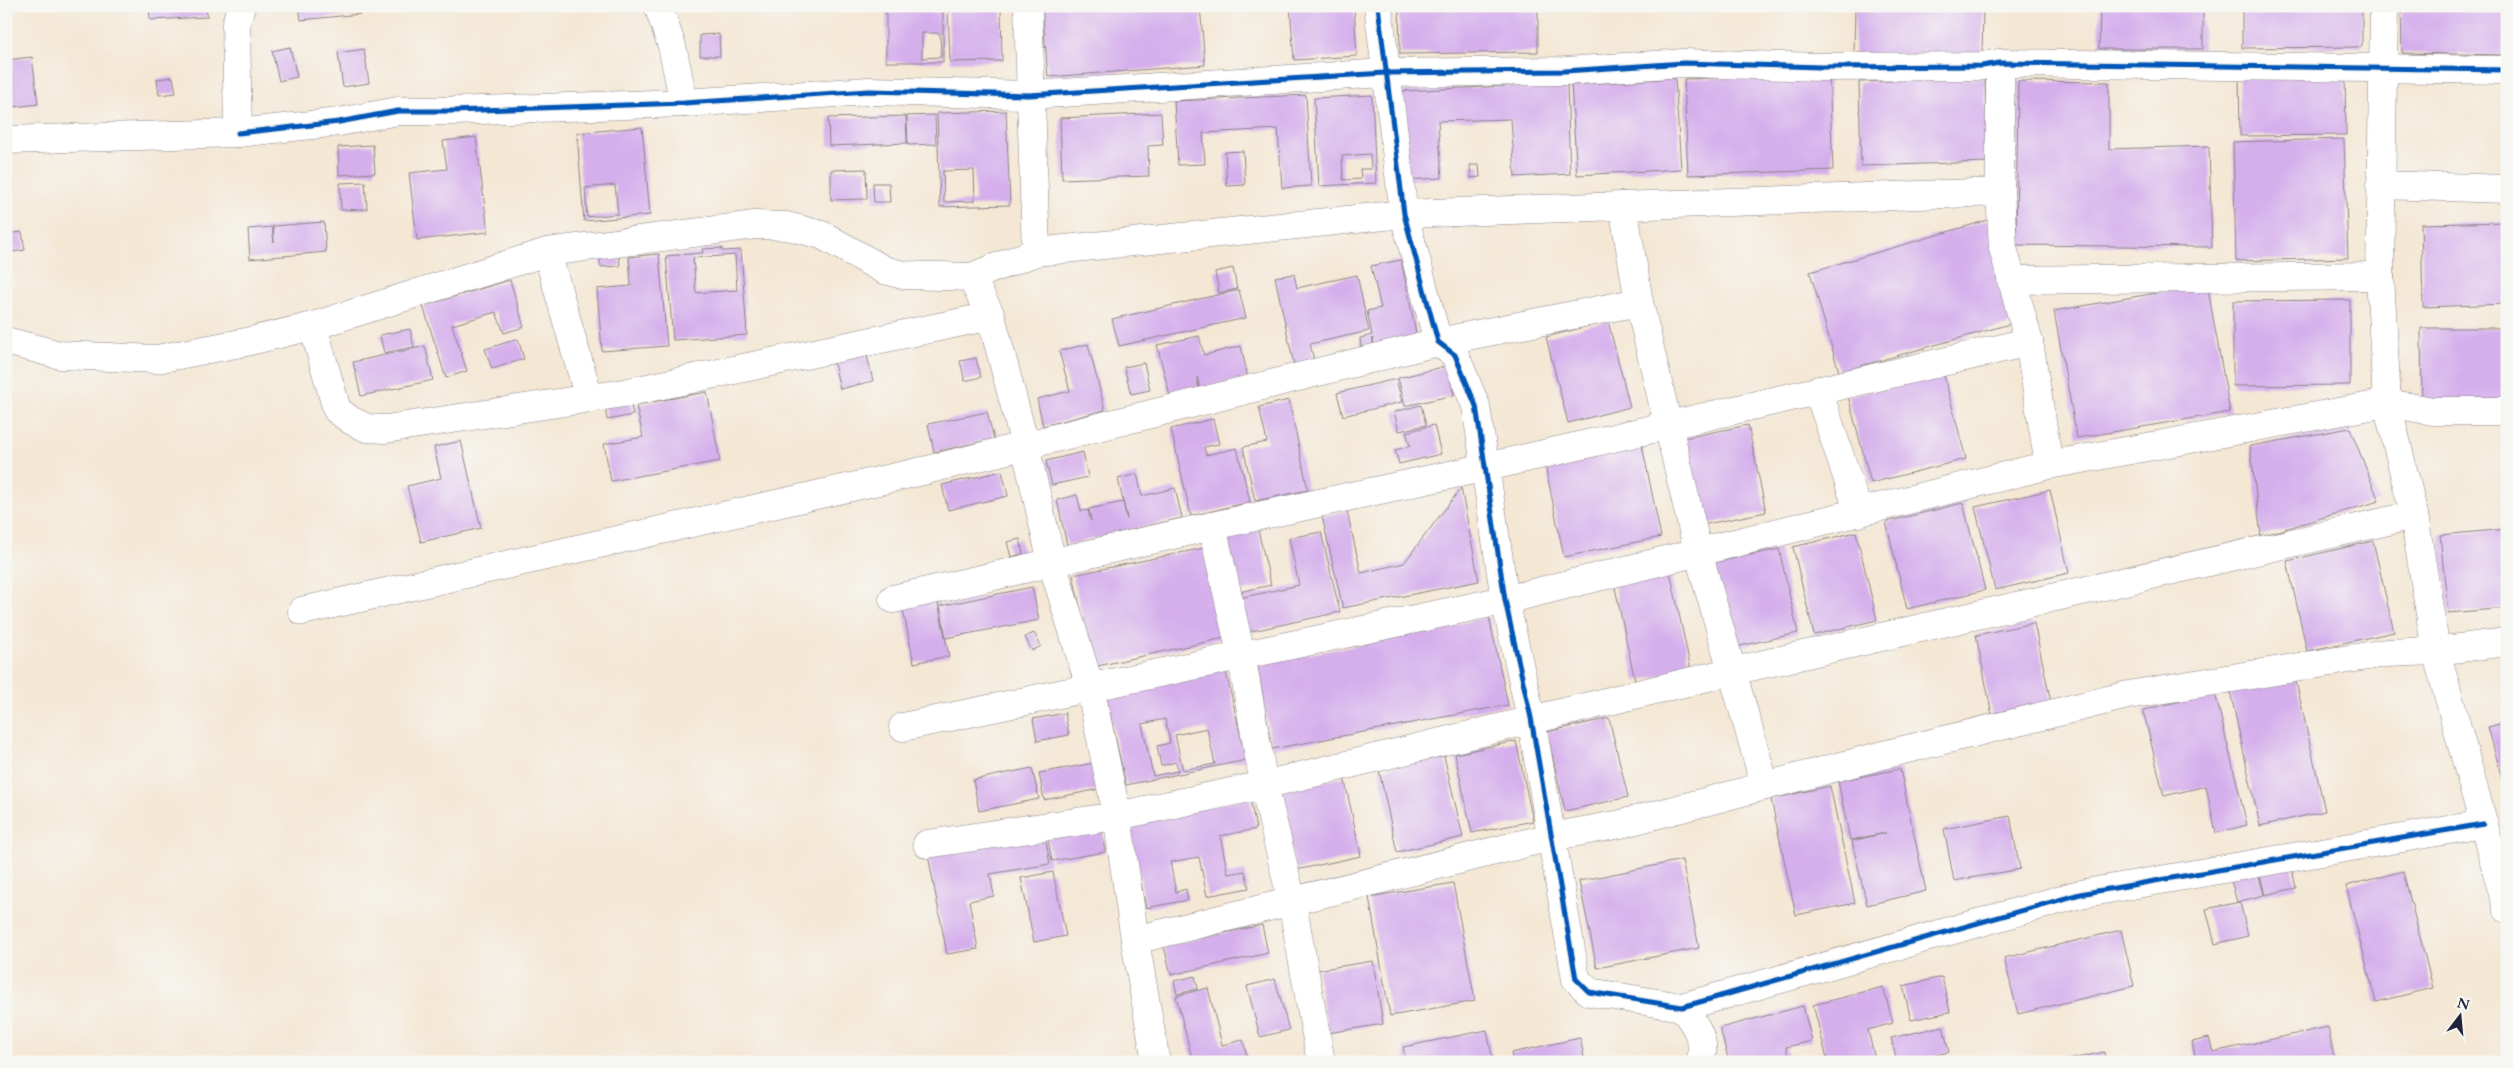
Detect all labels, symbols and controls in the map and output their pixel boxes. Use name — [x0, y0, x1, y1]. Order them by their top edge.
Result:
north arrow — [2436, 990, 2486, 1040]
text: N — [2455, 993, 2472, 1015]

